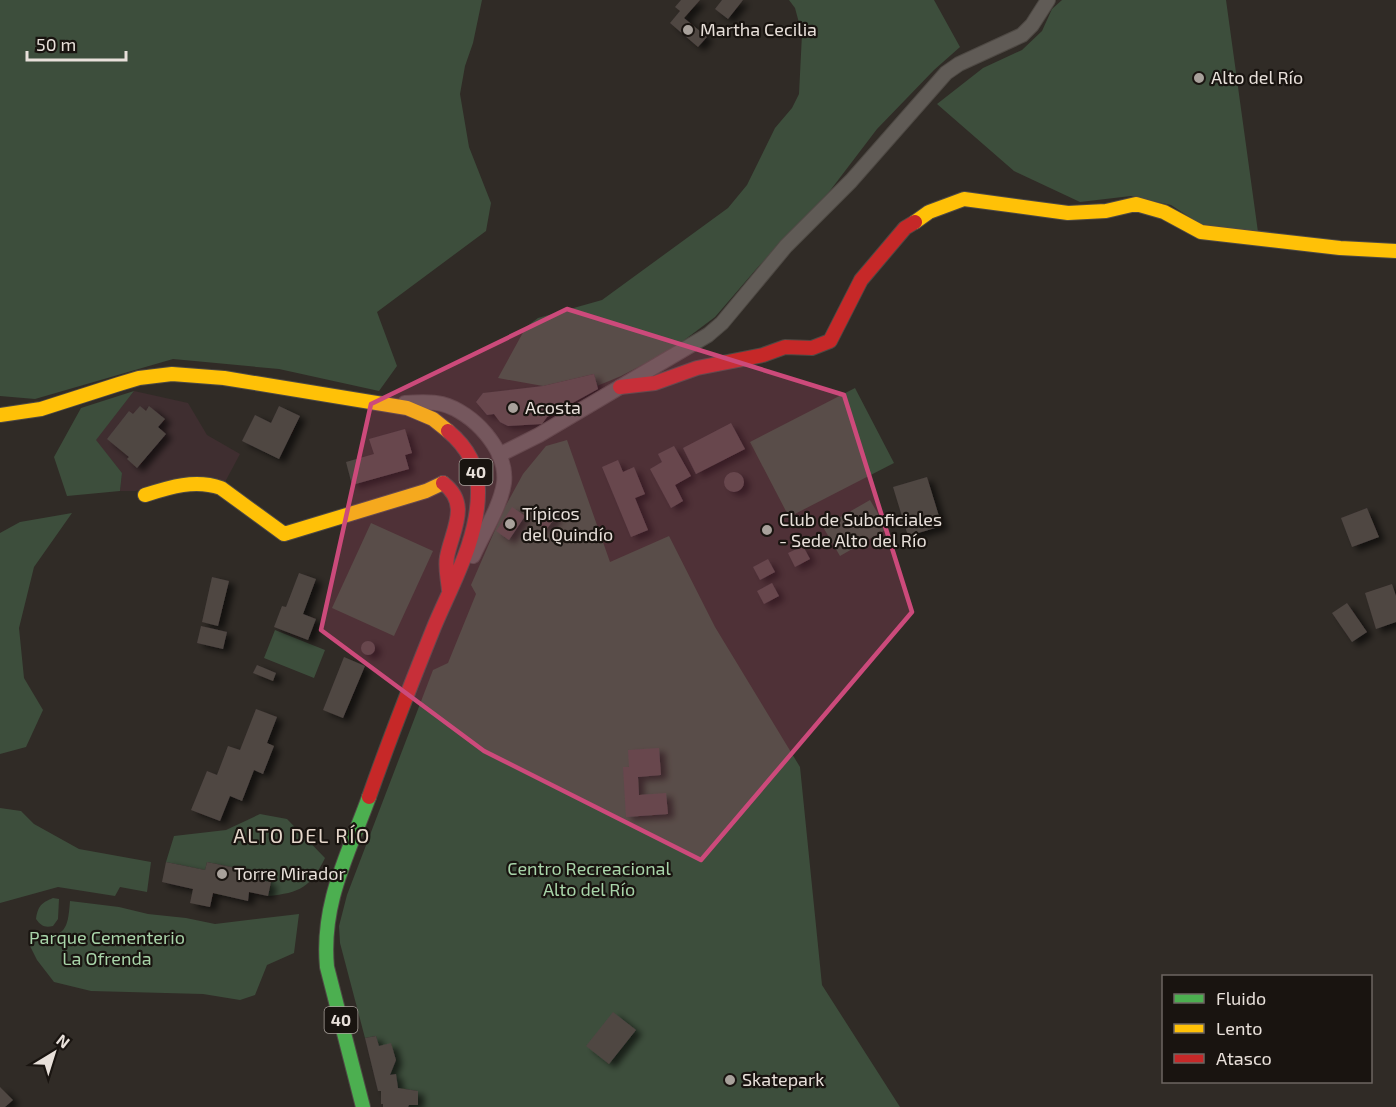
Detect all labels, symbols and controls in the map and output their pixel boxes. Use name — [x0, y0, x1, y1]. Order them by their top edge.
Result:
place label: Martha Cecilia — [700, 18, 817, 40]
marker: Martha Cecilia — [681, 23, 695, 37]
scale bar — [27, 24, 126, 62]
text: 50 m — [36, 33, 76, 55]
place label: Alto del Río — [1211, 66, 1303, 88]
marker: Alto del Río — [1192, 71, 1206, 85]
place label: Acosta — [525, 396, 581, 418]
marker: Acosta — [506, 401, 520, 415]
road number: 40 — [460, 459, 492, 485]
place label: Típicos del Quindío — [522, 502, 613, 545]
place label: Club de Suboficiales - Sede Alto del Río — [779, 508, 942, 551]
marker: Típicos del Quindío — [503, 517, 517, 531]
marker: Club de Suboficiales - Sede Alto del Río — [760, 523, 774, 537]
district label: ALTO DEL RÍO — [233, 823, 371, 847]
park label: Centro Recreacional Alto del Río — [507, 857, 671, 900]
place label: Torre Mirador — [234, 862, 346, 884]
marker: Torre Mirador — [215, 867, 229, 881]
park label: Parque Cementerio La Ofrenda — [29, 926, 185, 969]
legend — [1162, 975, 1372, 1083]
text: Fluido — [1216, 987, 1266, 1009]
road number: 40 — [324, 1007, 358, 1033]
text: Lento — [1216, 1017, 1262, 1039]
north arrow — [24, 1023, 84, 1083]
text: N — [53, 1030, 74, 1052]
text: Atasco — [1216, 1047, 1272, 1069]
place label: Skatepark — [742, 1068, 824, 1090]
marker: Skatepark — [723, 1073, 737, 1087]

